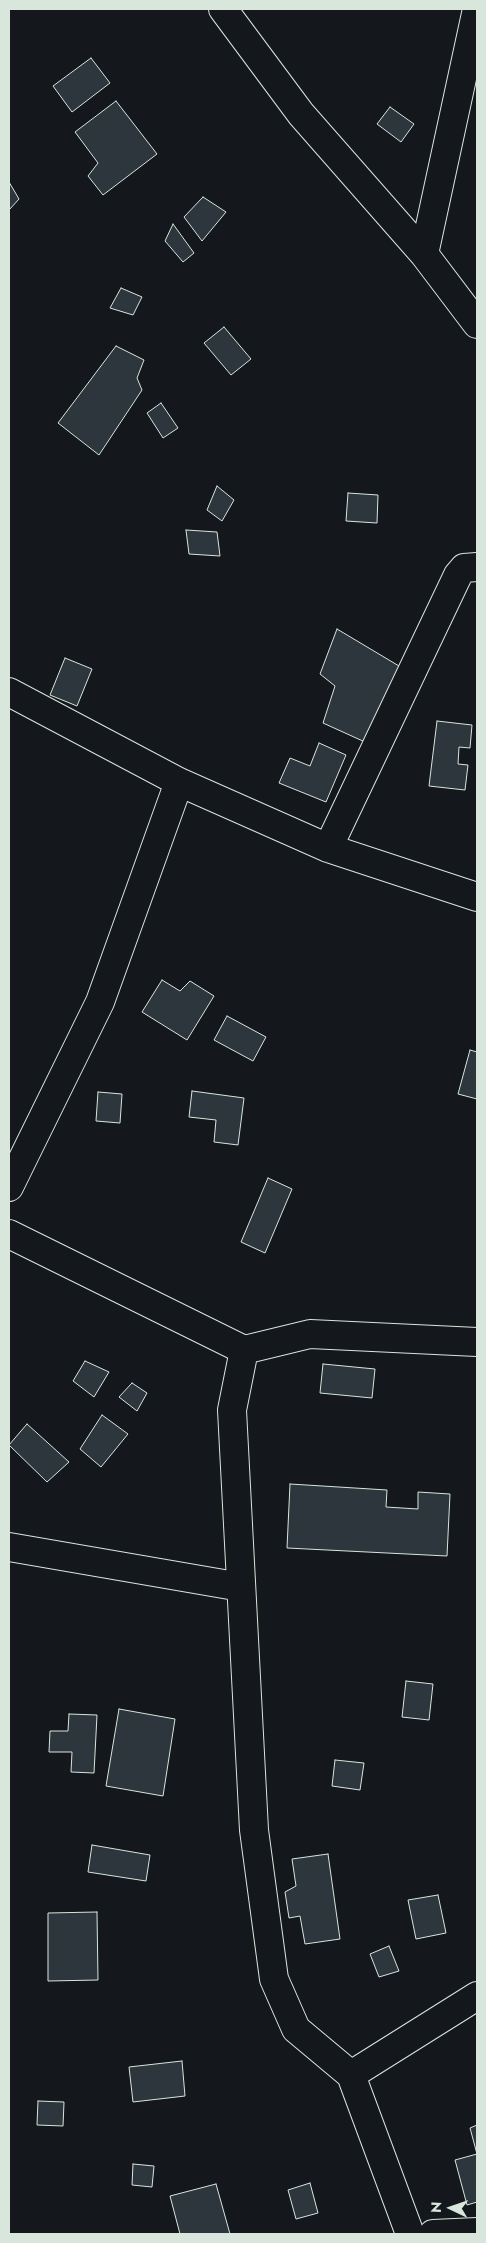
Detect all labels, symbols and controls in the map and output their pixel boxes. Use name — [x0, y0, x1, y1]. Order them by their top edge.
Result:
north arrow — [426, 2183, 476, 2233]
text: N — [426, 2201, 446, 2213]

